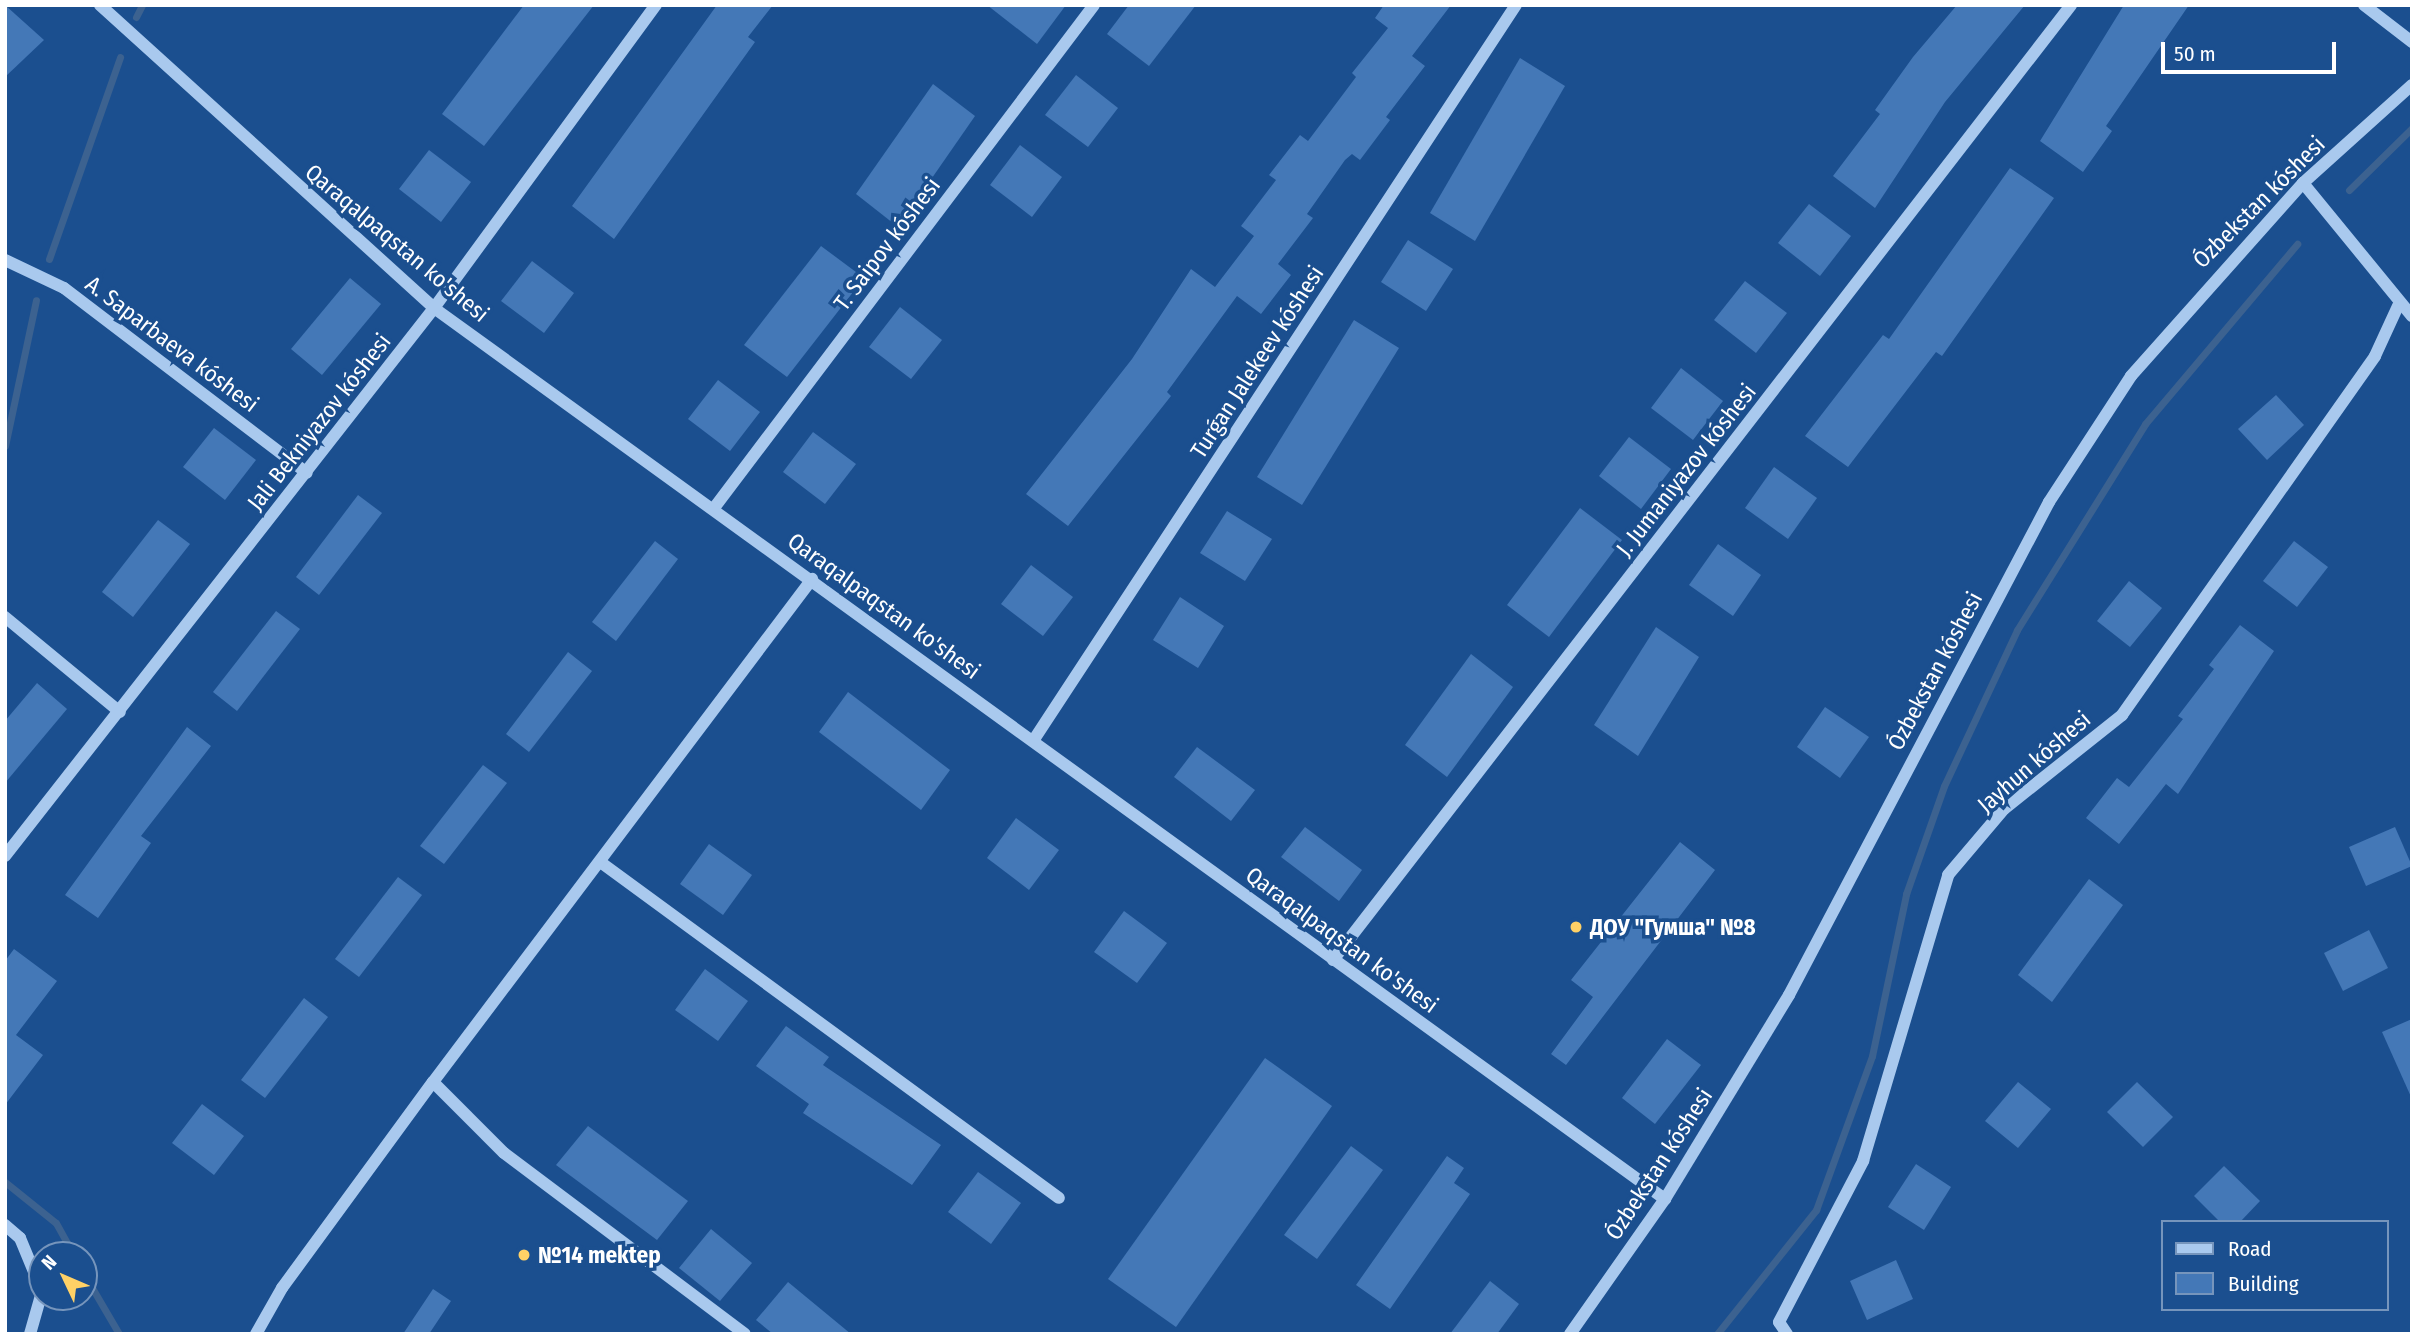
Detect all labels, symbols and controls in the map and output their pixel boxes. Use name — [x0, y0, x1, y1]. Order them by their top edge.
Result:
scale bar — [2165, 28, 2340, 72]
text: 50 m — [2174, 41, 2216, 67]
street label: Ózbekstan kóshesi — [2187, 130, 2331, 274]
street label: Qaraqalpaqstan ko'shesi — [300, 158, 494, 328]
street label: T. Saipov kóshesi — [828, 172, 946, 316]
street label: Turǵan Jalekeev kóshesi — [1185, 261, 1329, 463]
street label: A. Saparbaeva kóshesi — [80, 270, 264, 418]
street label: Jali Bekniyazov kóshesi — [241, 328, 397, 516]
street label: J. Jumaniyazov kóshesi — [1610, 378, 1762, 562]
street label: Qaraqalpaqstan ko'shesi — [783, 527, 985, 685]
street label: Ózbekstan kóshesi — [1882, 587, 1988, 755]
street label: Jayhun kóshesi — [1972, 705, 2096, 819]
street label: Qaraqalpaqstan ko'shesi — [1241, 861, 1443, 1019]
place label: ДОУ "Гумша" №8 — [1590, 913, 1756, 941]
marker: ДОУ "Гумша" №8 — [1568, 919, 1584, 935]
street label: Ózbekstan kóshesi — [1600, 1083, 1718, 1245]
legend — [2162, 1220, 2389, 1311]
text: Road — [2228, 1236, 2272, 1262]
north arrow — [28, 1241, 98, 1311]
place label: №14 mektep — [538, 1241, 661, 1269]
marker: №14 mektep — [516, 1247, 532, 1263]
text: N — [37, 1250, 61, 1275]
text: Building — [2228, 1271, 2299, 1297]

